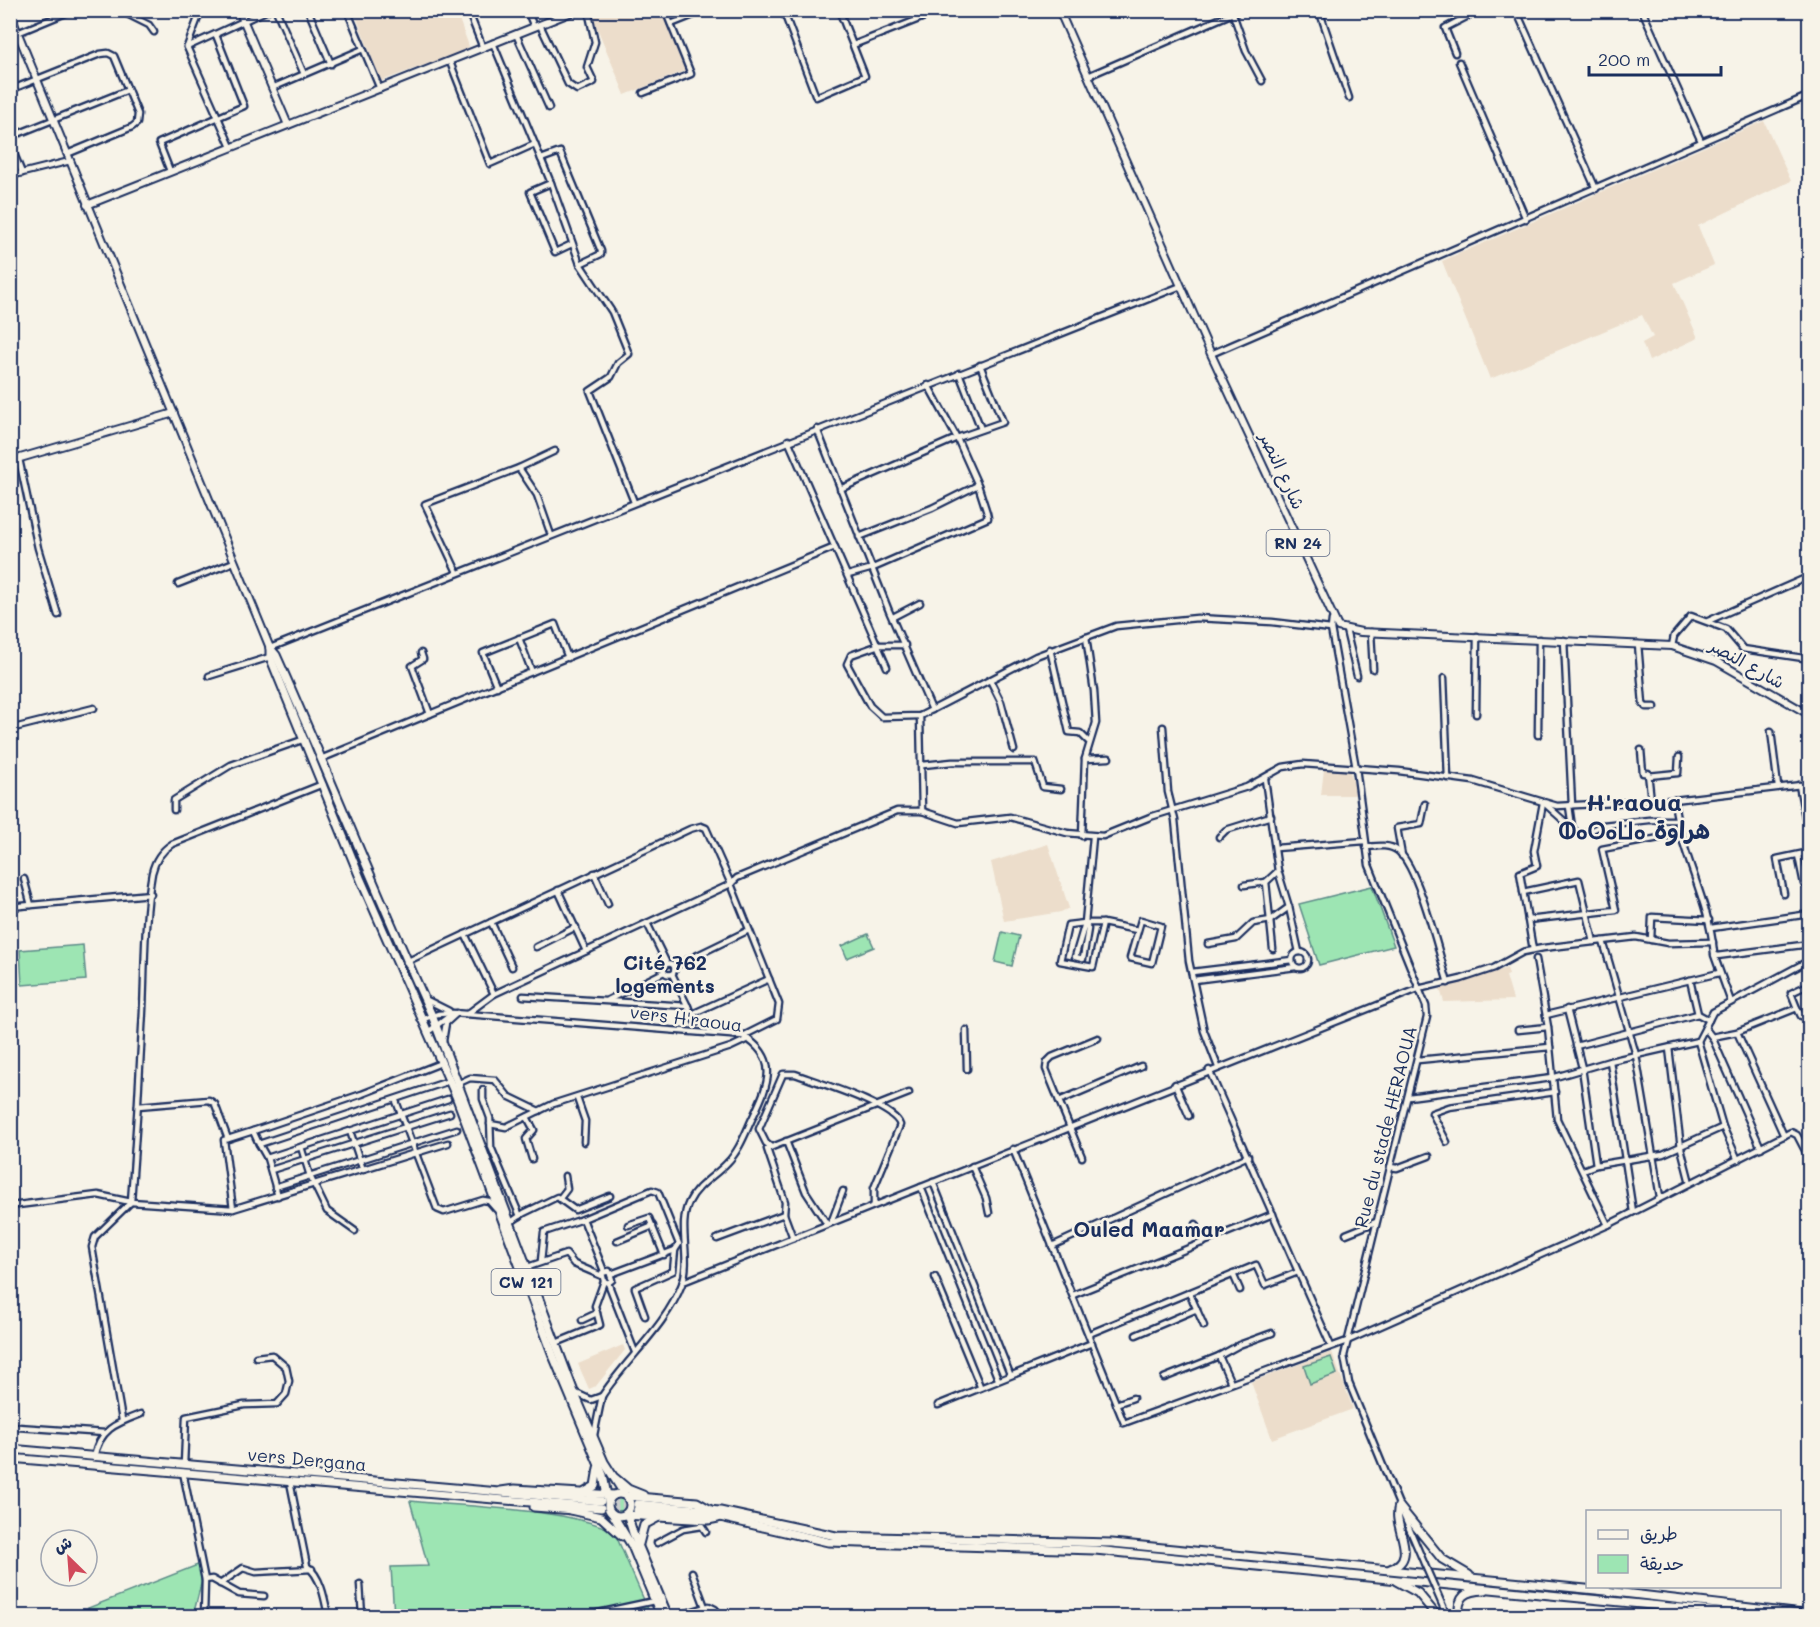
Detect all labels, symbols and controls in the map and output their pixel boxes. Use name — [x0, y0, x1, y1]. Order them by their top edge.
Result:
scale bar — [1589, 39, 1721, 77]
text: 200 m — [1598, 47, 1650, 71]
street label: شارع النصر — [1253, 426, 1311, 513]
road number: RN 24 — [1266, 530, 1330, 556]
street label: شارع النصر — [1703, 632, 1789, 694]
district label: H'raoua ⵀⴰⵔⴰⵡⴰ هراوة — [1558, 786, 1710, 846]
district label: Cité 762 logements — [615, 949, 715, 998]
street label: vers H'raoua — [629, 999, 744, 1037]
street label: Rue du stade HERAOUA — [1348, 1023, 1422, 1230]
district label: Ouled Maamar — [1073, 1215, 1225, 1242]
road number: CW 121 — [492, 1269, 560, 1295]
street label: vers Dergana — [246, 1442, 368, 1476]
legend — [1586, 1510, 1781, 1588]
text: طريق — [1640, 1521, 1678, 1545]
north arrow — [39, 1528, 99, 1588]
text: ش — [50, 1531, 75, 1557]
text: حديقة — [1640, 1551, 1684, 1575]

